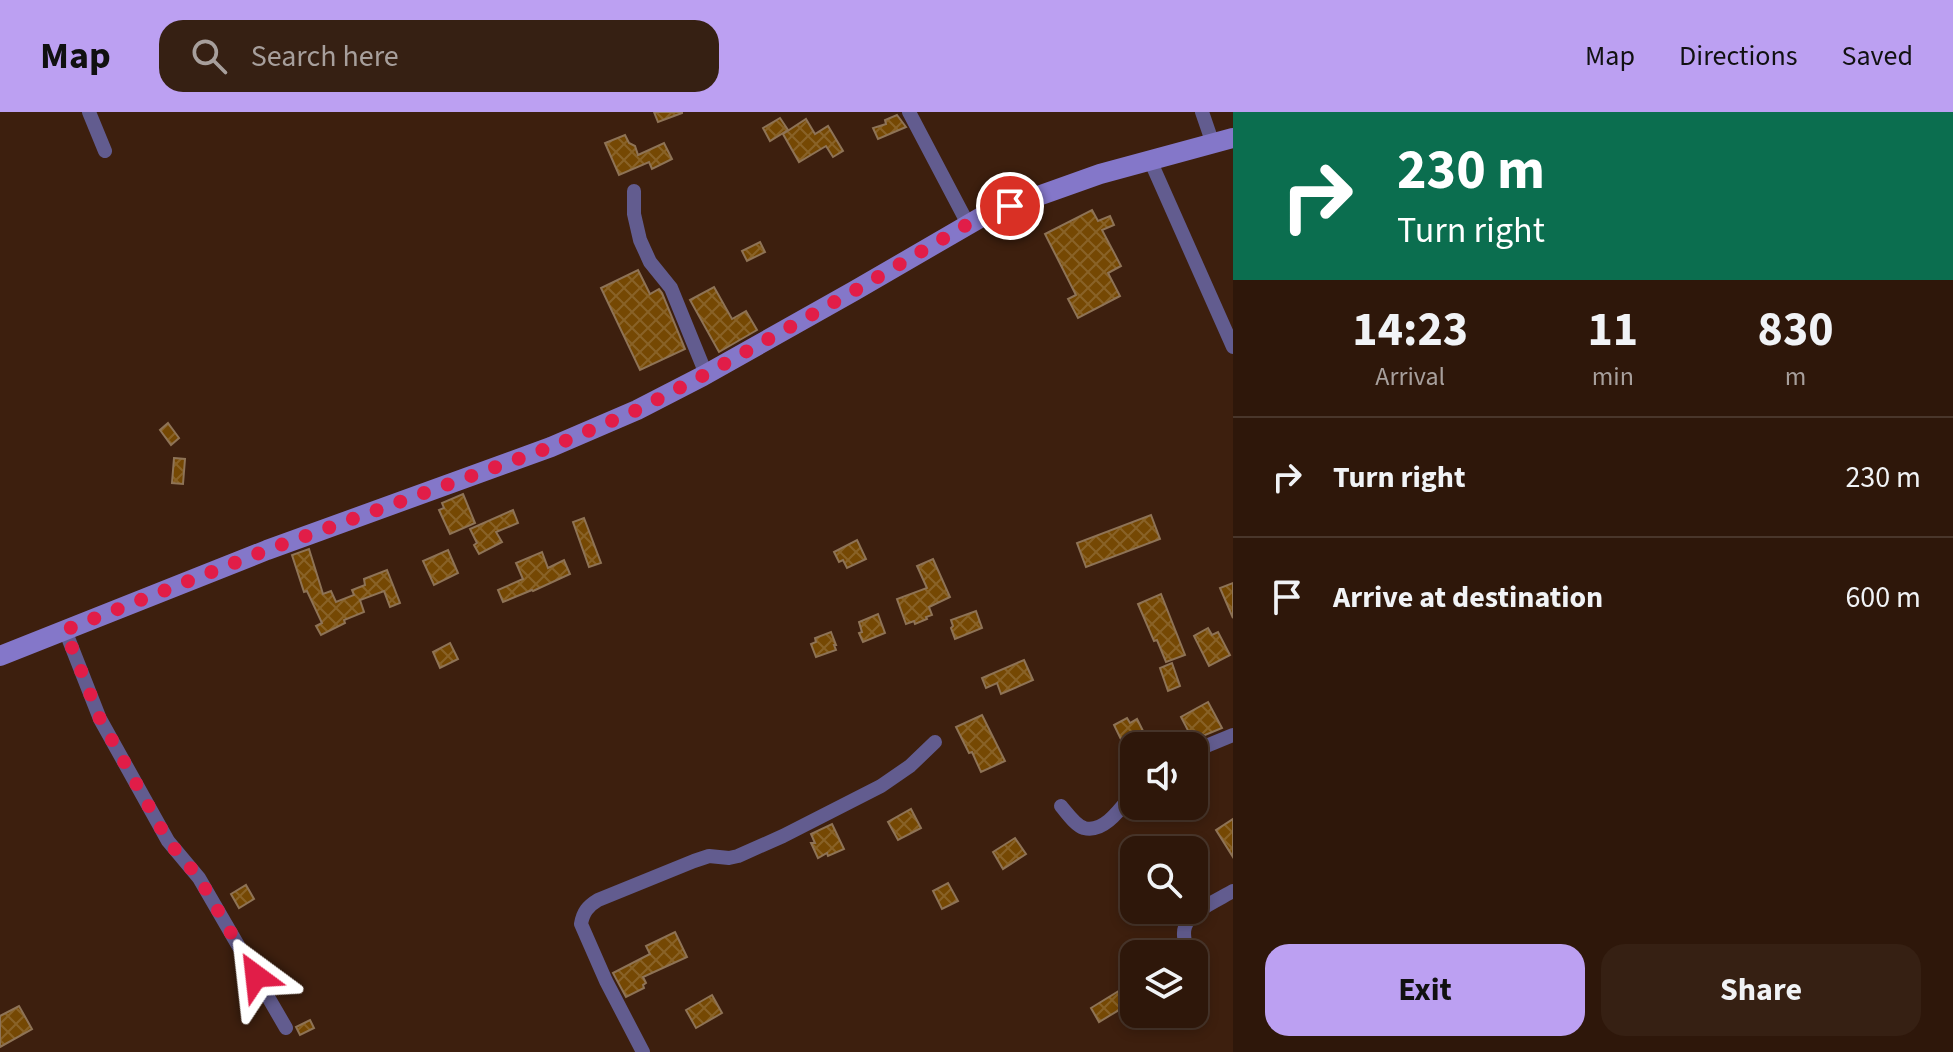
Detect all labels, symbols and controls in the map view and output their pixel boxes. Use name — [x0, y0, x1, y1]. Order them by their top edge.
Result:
search box — [159, 20, 719, 92]
text: Map — [40, 29, 111, 83]
icon: search — [187, 34, 231, 78]
text: Search here — [251, 35, 399, 78]
text: Map — [1585, 36, 1635, 76]
text: Directions — [1679, 36, 1798, 76]
text: Saved — [1842, 36, 1913, 76]
text: 230 m — [1397, 131, 1545, 210]
icon: right — [1265, 144, 1369, 248]
pin — [976, 172, 1044, 240]
icon: arrive — [988, 184, 1032, 228]
text: Turn right — [1397, 205, 1545, 256]
text: 14:23 — [1352, 296, 1468, 364]
text: 11 — [1588, 296, 1638, 364]
text: 830 — [1758, 296, 1834, 364]
text: Arrival — [1375, 358, 1445, 395]
text: min — [1592, 358, 1634, 395]
text: m — [1785, 358, 1806, 395]
icon: right — [1265, 455, 1309, 499]
text: Turn right — [1333, 456, 1465, 499]
text: 230 m — [1845, 456, 1921, 499]
icon: arrive — [1265, 575, 1309, 619]
text: Arrive at destination — [1333, 576, 1603, 619]
text: 600 m — [1845, 576, 1921, 619]
map controls — [1120, 732, 1208, 1028]
button: sound — [1120, 732, 1208, 820]
button: search — [1120, 836, 1208, 924]
position arrow — [214, 934, 298, 1018]
button: layers — [1120, 940, 1208, 1028]
button: Exit — [1265, 944, 1585, 1036]
button: Share — [1601, 944, 1921, 1036]

